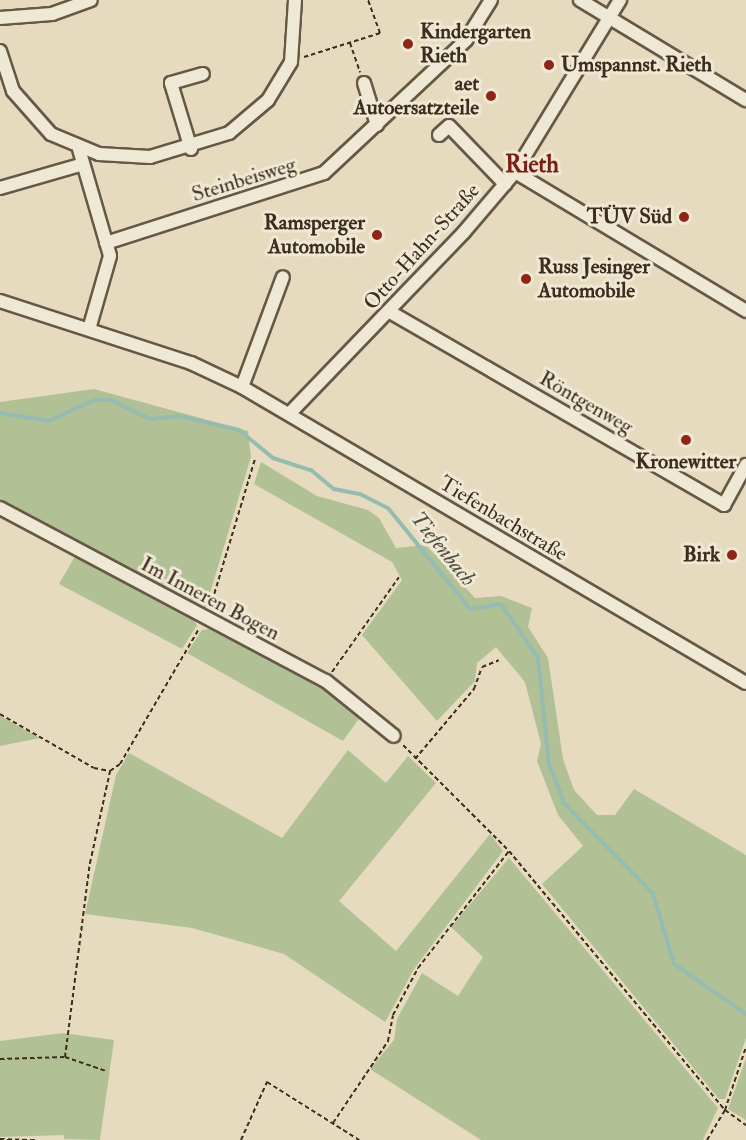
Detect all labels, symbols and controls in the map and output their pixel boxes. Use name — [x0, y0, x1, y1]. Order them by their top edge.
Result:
place label: Kindergarten Rieth — [420, 19, 531, 69]
marker: Kindergarten Rieth — [401, 37, 415, 51]
place label: Umspannst. Rieth — [561, 52, 712, 78]
marker: Umspannst. Rieth — [542, 58, 556, 72]
place label: aet Autoersatzteile — [353, 71, 479, 121]
marker: aet Autoersatzteile — [484, 89, 498, 103]
district label: Rieth — [505, 151, 559, 179]
street label: Steinbeisweg — [189, 152, 299, 208]
street label: Otto-Hahn-Straße — [359, 179, 485, 315]
place label: TÜV Süd — [587, 204, 672, 230]
place label: Ramsperger Automobile — [264, 210, 365, 260]
marker: TÜV Süd — [677, 210, 691, 224]
marker: Ramsperger Automobile — [370, 228, 384, 242]
place label: Russ Jesinger Automobile — [538, 254, 650, 304]
marker: Russ Jesinger Automobile — [519, 272, 533, 286]
street label: Röntgenweg — [535, 366, 637, 440]
marker: Kronewitter — [679, 433, 693, 447]
place label: Kronewitter — [636, 449, 736, 475]
street label: Tiefenbachstraße — [434, 471, 572, 567]
water label: Tiefenbach — [405, 506, 481, 592]
place label: Birk — [683, 542, 720, 568]
marker: Birk — [725, 548, 739, 562]
street label: Im Inneren Bogen — [136, 552, 284, 646]

